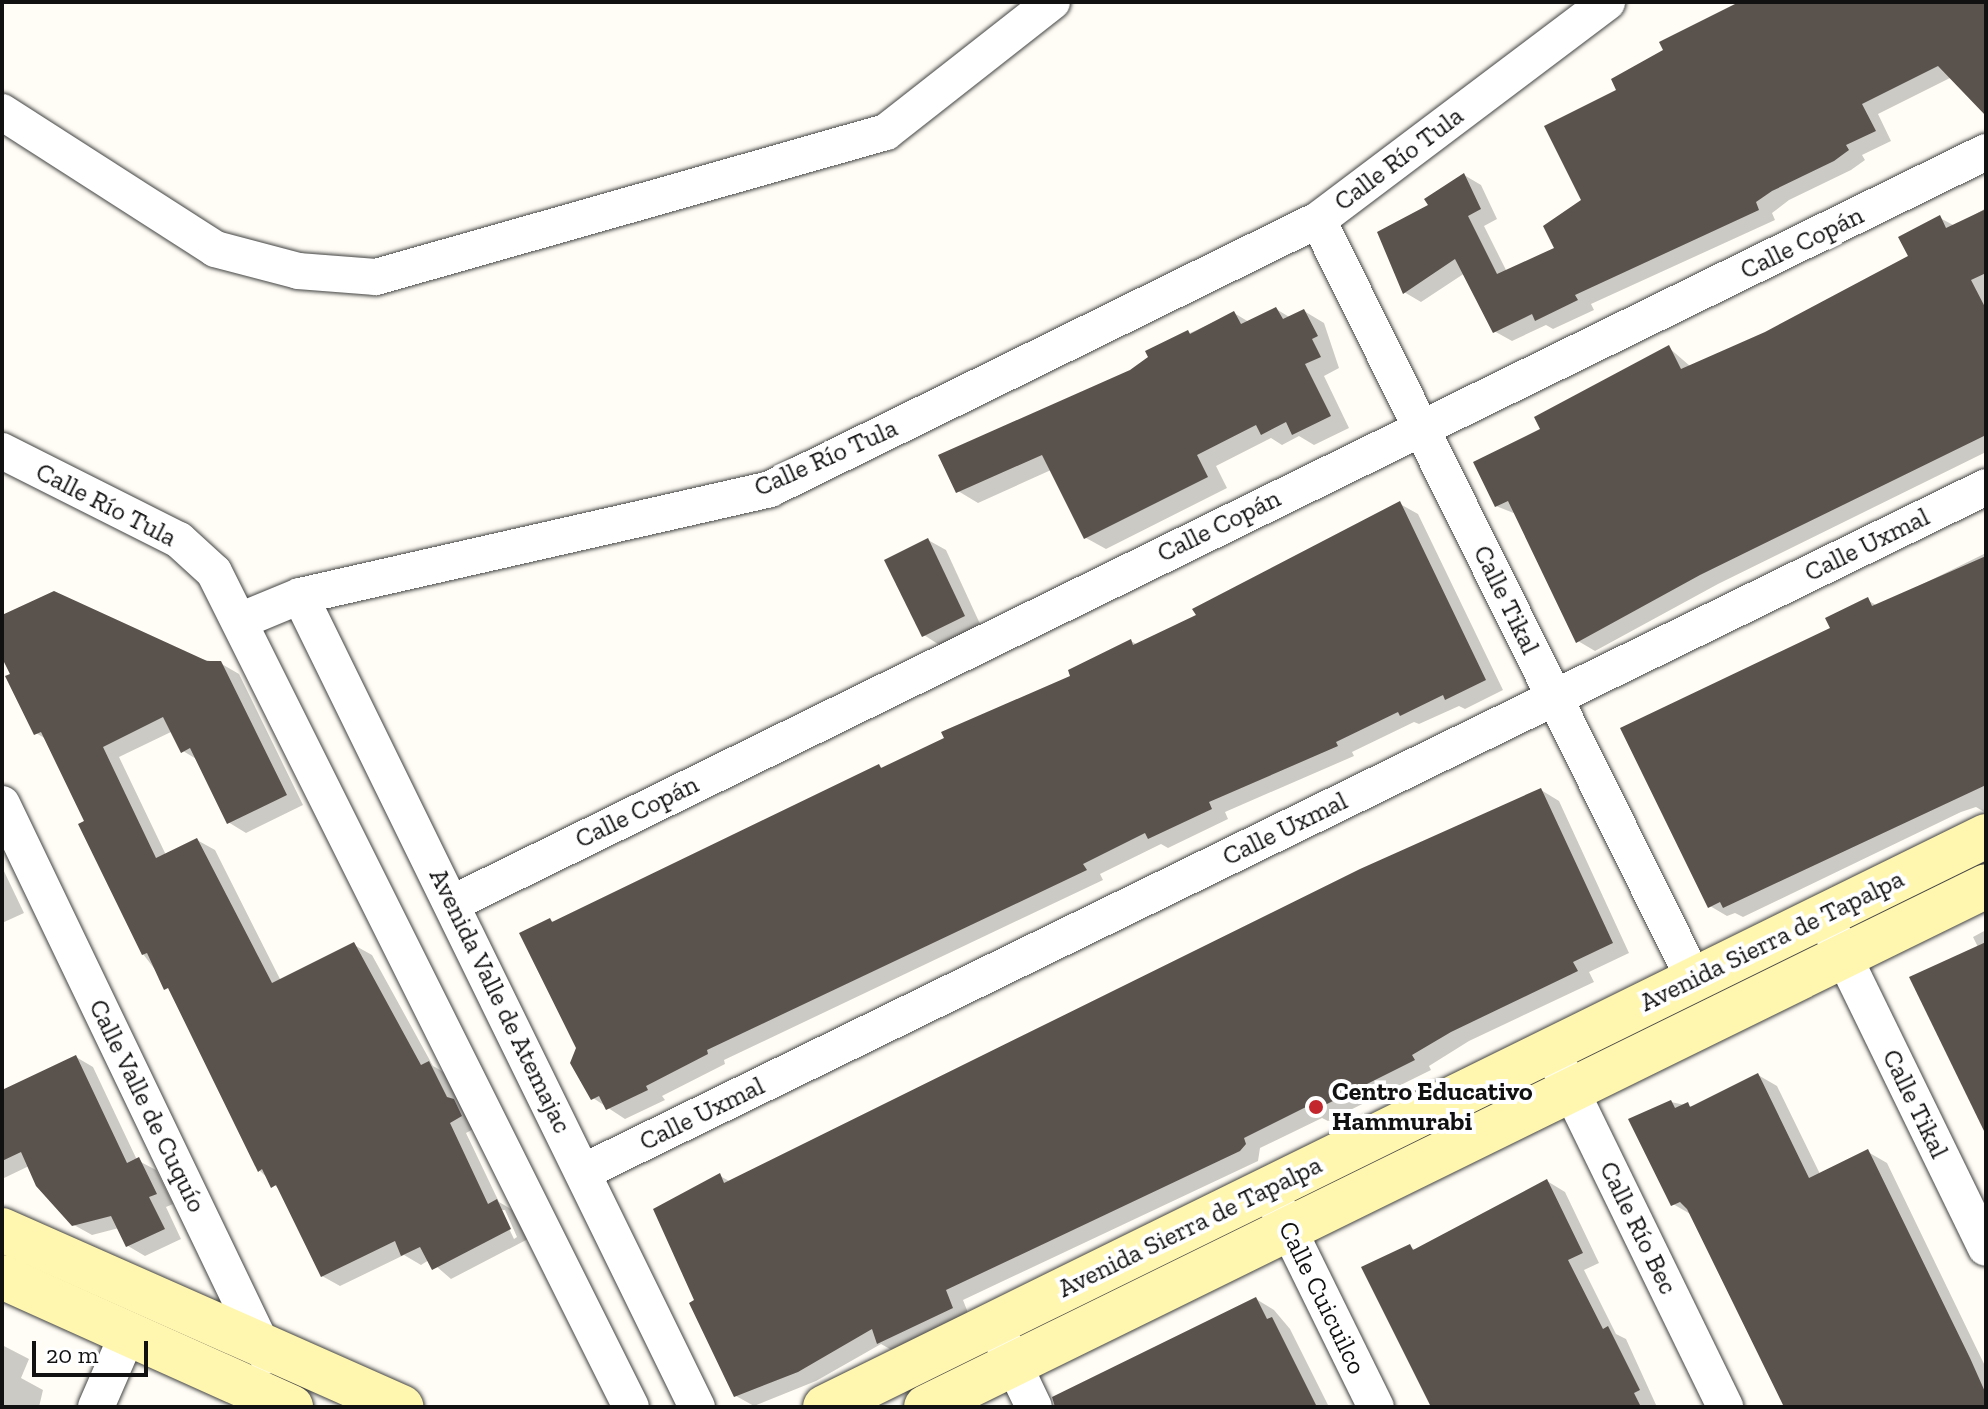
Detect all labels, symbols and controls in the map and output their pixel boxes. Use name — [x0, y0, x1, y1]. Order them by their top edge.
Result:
street label: Calle Río Tula — [1328, 100, 1470, 218]
street label: Calle Copán — [1735, 200, 1869, 286]
street label: Calle Río Tula — [749, 412, 903, 504]
street label: Calle Río Tula — [30, 456, 182, 554]
street label: Calle Copán — [1152, 483, 1286, 569]
street label: Calle Uxmal — [1800, 501, 1934, 589]
street label: Calle Tikal — [1466, 540, 1546, 660]
street label: Calle Copán — [570, 769, 704, 855]
street label: Calle Uxmal — [1218, 785, 1352, 873]
street label: Avenida Valle de Atemajac — [422, 863, 578, 1139]
street label: Avenida Sierra de Tapalpa — [1635, 863, 1909, 1019]
street label: Calle Valle de Cuquío — [82, 994, 212, 1218]
street label: Calle Tikal — [1875, 1044, 1955, 1164]
street label: Calle Uxmal — [635, 1070, 769, 1158]
place label: Centro Educativo Hammurabi — [1332, 1076, 1533, 1138]
marker: Centro Educativo Hammurabi — [1307, 1098, 1325, 1116]
street label: Avenida Sierra de Tapalpa — [1053, 1149, 1327, 1305]
street label: Calle Río Bec — [1592, 1157, 1684, 1299]
street label: Calle Cuicuilco — [1272, 1217, 1372, 1379]
scale bar — [36, 1325, 152, 1375]
text: 20 m — [46, 1340, 98, 1369]

